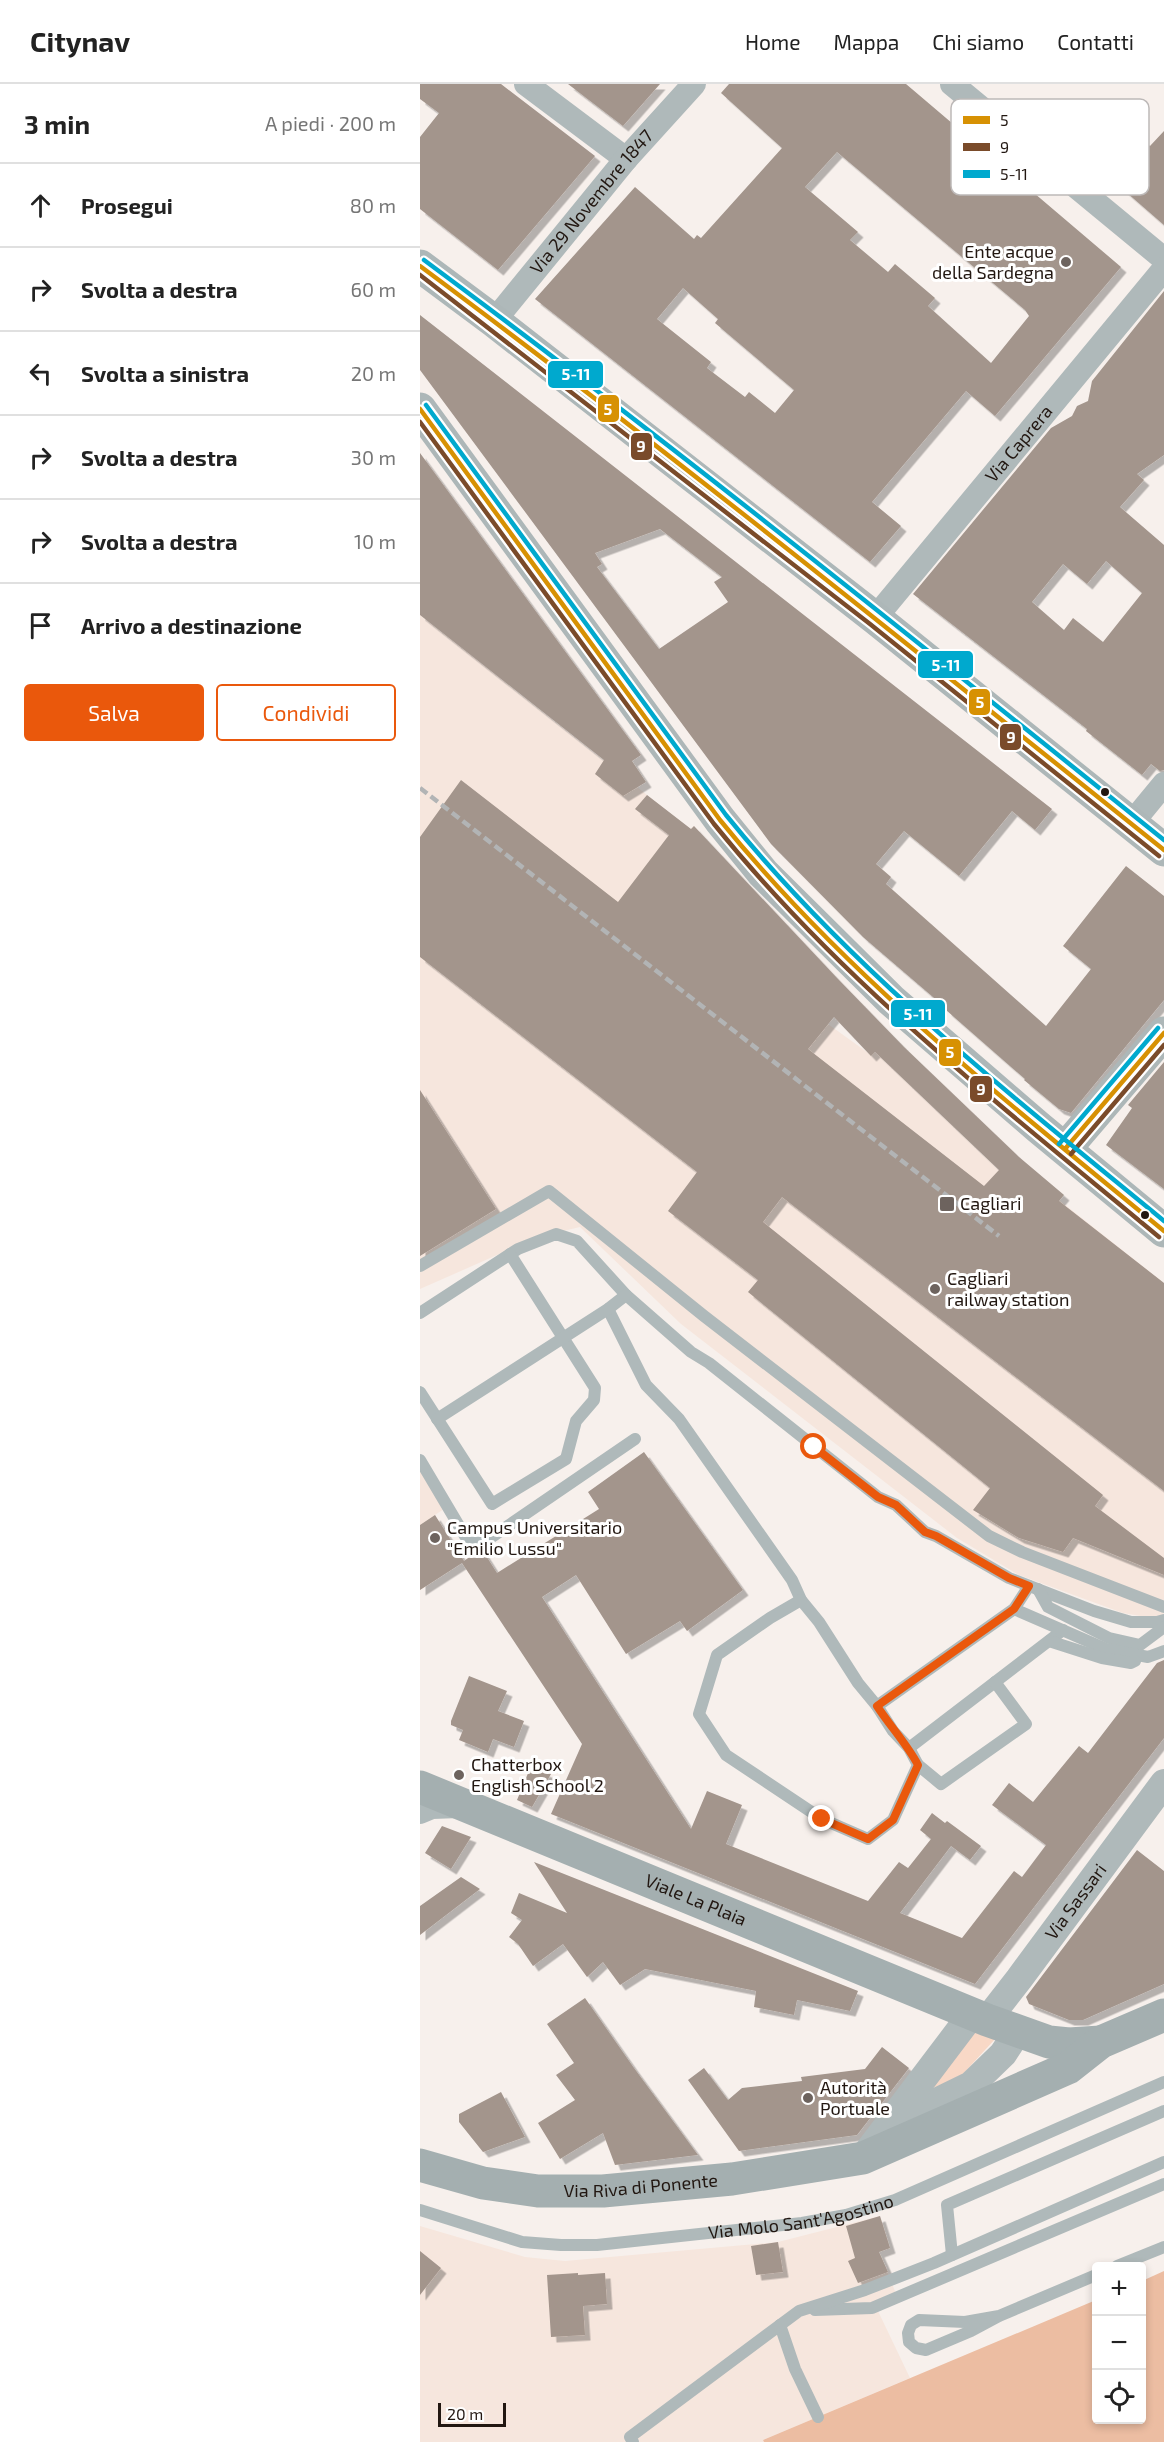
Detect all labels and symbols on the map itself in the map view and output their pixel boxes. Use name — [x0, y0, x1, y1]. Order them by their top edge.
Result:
legend — [951, 99, 1149, 195]
text: 5 — [1000, 110, 1009, 129]
street label: Via 29 Novembre 1847 — [525, 125, 657, 278]
text: 9 — [1000, 137, 1009, 156]
text: 5-11 — [1000, 164, 1028, 183]
place label: Ente acque della Sardegna — [932, 240, 1054, 283]
marker: Ente acque della Sardegna — [1059, 255, 1073, 269]
line badge: 5-11 — [547, 360, 604, 389]
text: 5-11 — [562, 364, 590, 383]
line badge: 5 — [597, 394, 620, 423]
text: 5 — [604, 399, 613, 418]
street label: Via Caprera — [980, 400, 1057, 486]
line badge: 9 — [630, 432, 653, 461]
text: 9 — [636, 436, 646, 455]
line badge: 5-11 — [917, 650, 974, 679]
text: 5-11 — [932, 655, 960, 674]
line badge: 5 — [968, 688, 991, 716]
text: 5 — [976, 692, 985, 711]
line badge: 9 — [999, 723, 1022, 751]
text: 9 — [1006, 727, 1016, 746]
unlabelled marker — [1099, 786, 1111, 798]
line badge: 5-11 — [890, 999, 946, 1028]
text: 5-11 — [904, 1004, 932, 1023]
line badge: 5 — [938, 1038, 962, 1067]
text: 5 — [946, 1042, 955, 1061]
line badge: 9 — [969, 1075, 993, 1103]
text: 9 — [976, 1079, 986, 1098]
place label: Cagliari — [960, 1192, 1022, 1214]
marker: Cagliari — [938, 1195, 956, 1213]
unlabelled marker — [1139, 1209, 1151, 1221]
place label: Cagliari railway station — [947, 1267, 1069, 1310]
marker: Cagliari railway station — [928, 1282, 942, 1296]
route start — [800, 1433, 826, 1459]
place label: Campus Universitario "Emilio Lussu" — [447, 1516, 622, 1559]
marker: Campus Universitario "Emilio Lussu" — [428, 1531, 442, 1545]
place label: Chatterbox English School 2 — [471, 1753, 604, 1796]
marker: Chatterbox English School 2 — [452, 1768, 466, 1782]
route end — [808, 1805, 834, 1831]
street label: Via Sassari — [1040, 1859, 1111, 1944]
street label: Viale La Plaia — [642, 1869, 750, 1930]
place label: Autorità Portuale — [820, 2076, 890, 2119]
marker: Autorità Portuale — [801, 2091, 815, 2105]
street label: Via Riva di Ponente — [563, 2168, 719, 2201]
street label: Via Molo Sant'Agostino — [707, 2189, 896, 2243]
scale bar — [438, 2400, 506, 2428]

